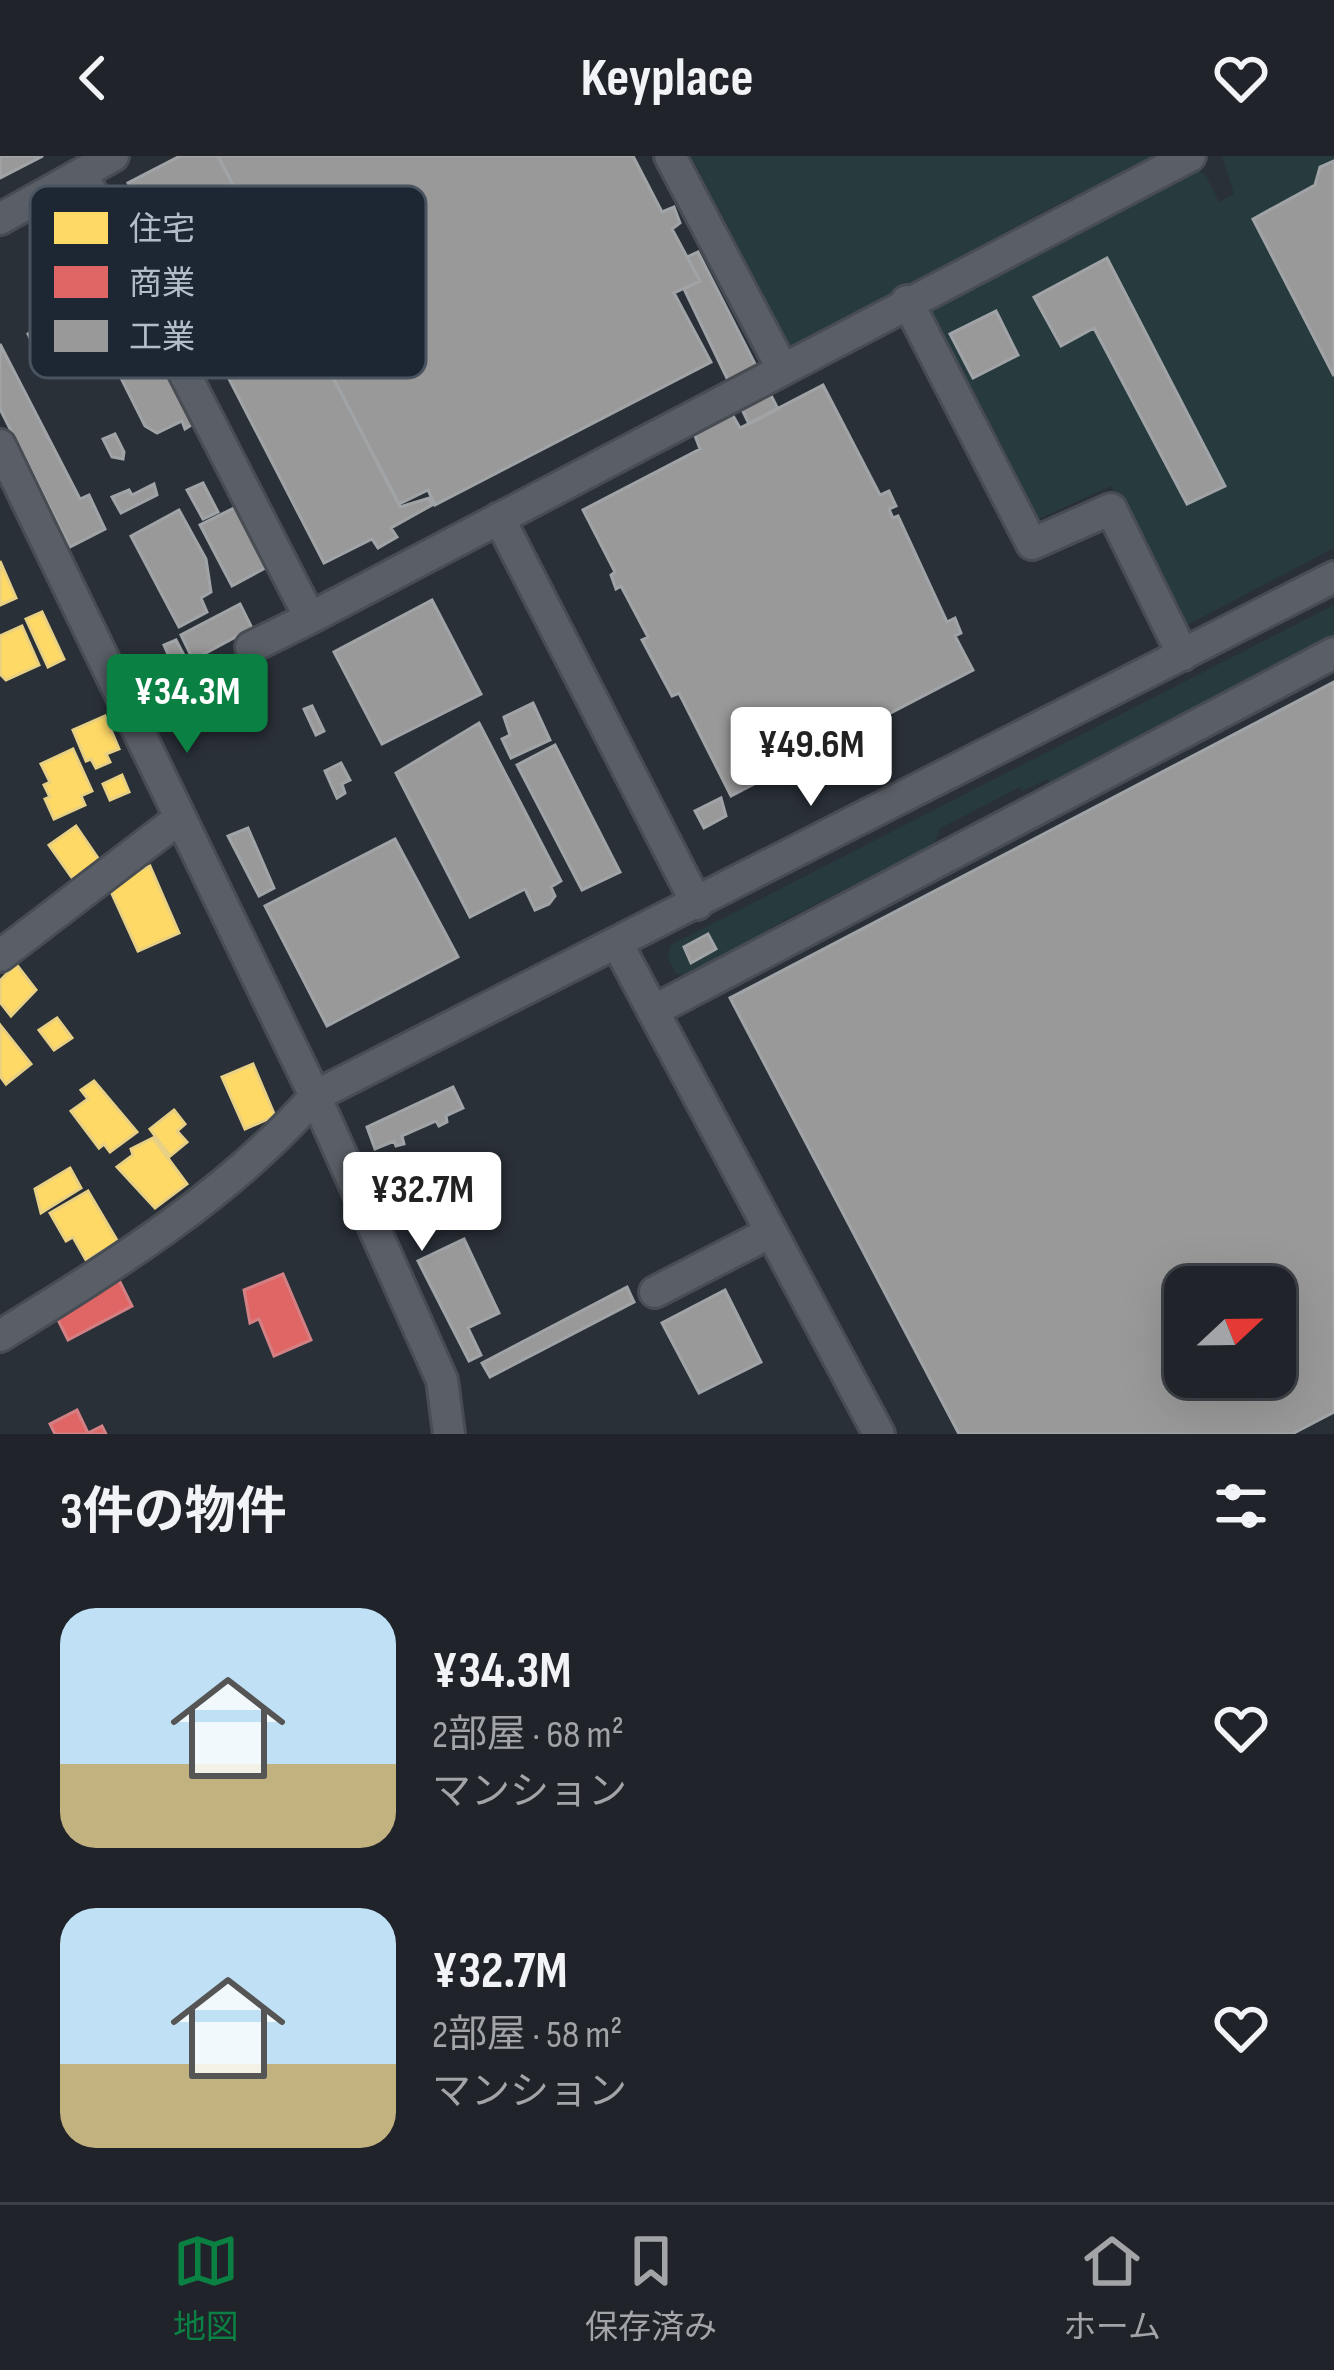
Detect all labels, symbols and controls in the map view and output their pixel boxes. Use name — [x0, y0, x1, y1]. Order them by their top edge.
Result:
icon: back — [60, 45, 126, 111]
icon: heart — [1208, 45, 1274, 111]
text: Keyplace — [581, 46, 753, 111]
legend — [30, 186, 426, 378]
text: 住宅 — [129, 210, 195, 250]
text: 商業 — [129, 264, 195, 304]
text: 工業 — [129, 318, 195, 358]
pin: ¥34.3M — [89, 654, 285, 756]
text: ¥34.3M — [134, 669, 240, 716]
pin: ¥49.6M — [713, 707, 909, 809]
text: ¥49.6M — [758, 722, 864, 769]
pin: ¥32.7M — [324, 1152, 520, 1254]
text: ¥32.7M — [370, 1167, 474, 1214]
north arrow — [1164, 1266, 1296, 1398]
map controls — [1164, 1266, 1296, 1398]
icon: filters — [1208, 1473, 1274, 1539]
text: 3件の物件 — [60, 1482, 287, 1543]
text: ¥34.3M — [432, 1641, 572, 1702]
icon: home — [156, 1656, 300, 1800]
icon: heart — [1208, 1695, 1274, 1761]
text: 2部屋 · 68 m² — [432, 1712, 624, 1759]
text: マンション — [432, 1769, 627, 1816]
text: ¥32.7M — [432, 1941, 568, 2002]
icon: home — [156, 1956, 300, 2100]
icon: heart — [1208, 1995, 1274, 2061]
text: 2部屋 · 58 m² — [432, 2012, 622, 2059]
text: マンション — [432, 2069, 627, 2116]
tab: 地図 — [173, 2228, 239, 2348]
tab: 保存済み — [585, 2228, 717, 2348]
tab: ホーム — [1063, 2228, 1161, 2348]

